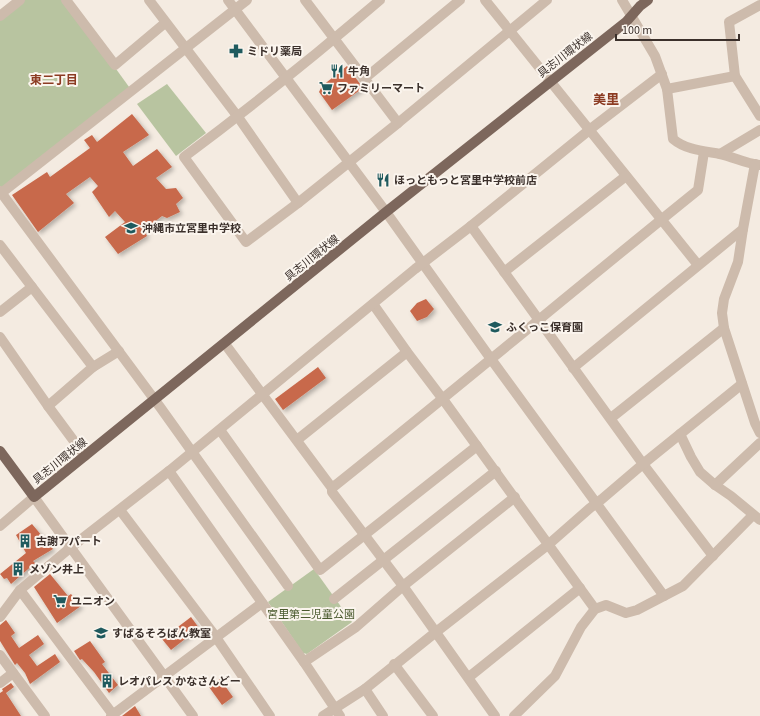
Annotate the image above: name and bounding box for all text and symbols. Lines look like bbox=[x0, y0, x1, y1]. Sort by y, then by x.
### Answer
scale bar bbox=[616, 16, 739, 42]
text: 100 m bbox=[622, 22, 652, 39]
street label: 具志川環状線 bbox=[534, 29, 596, 81]
pharmacy icon: ミドリ薬局 bbox=[228, 43, 244, 59]
place label: ミドリ薬局 bbox=[247, 44, 302, 59]
restaurant icon: 牛角 bbox=[329, 63, 345, 79]
place label: 牛角 bbox=[348, 64, 370, 79]
district label: 東二丁目 bbox=[30, 72, 78, 89]
supermarket icon: ファミリーマート bbox=[318, 80, 334, 96]
place label: ファミリーマート bbox=[337, 81, 425, 96]
district label: 美里 bbox=[593, 91, 619, 109]
restaurant icon: ほっともっと宮里中学校前店 bbox=[375, 172, 391, 188]
place label: ほっともっと宮里中学校前店 bbox=[394, 173, 537, 188]
school or university icon: 沖縄市立宮里中学校 bbox=[123, 220, 139, 236]
place label: 沖縄市立宮里中学校 bbox=[142, 221, 241, 236]
street label: 具志川環状線 bbox=[282, 231, 342, 285]
school or university icon: ふくっこ保育園 bbox=[487, 319, 503, 335]
place label: ふくっこ保育園 bbox=[506, 320, 583, 335]
street label: 具志川環状線 bbox=[30, 434, 90, 488]
building icon: 古謝アパート bbox=[17, 533, 33, 549]
place label: 古謝アパート bbox=[36, 534, 102, 549]
building icon: メゾン井上 bbox=[10, 561, 26, 577]
place label: メゾン井上 bbox=[29, 562, 84, 577]
supermarket icon: ユニオン bbox=[52, 593, 68, 609]
place label: ユニオン bbox=[71, 594, 115, 609]
park label: 宮里第二児童公園 bbox=[267, 607, 355, 622]
school or university icon: すばるそろばん教室 bbox=[93, 625, 109, 641]
place label: すばるそろばん教室 bbox=[112, 626, 211, 641]
building icon: レオパレス かなさんどー bbox=[99, 673, 115, 689]
place label: レオパレス かなさんどー bbox=[118, 674, 241, 689]

